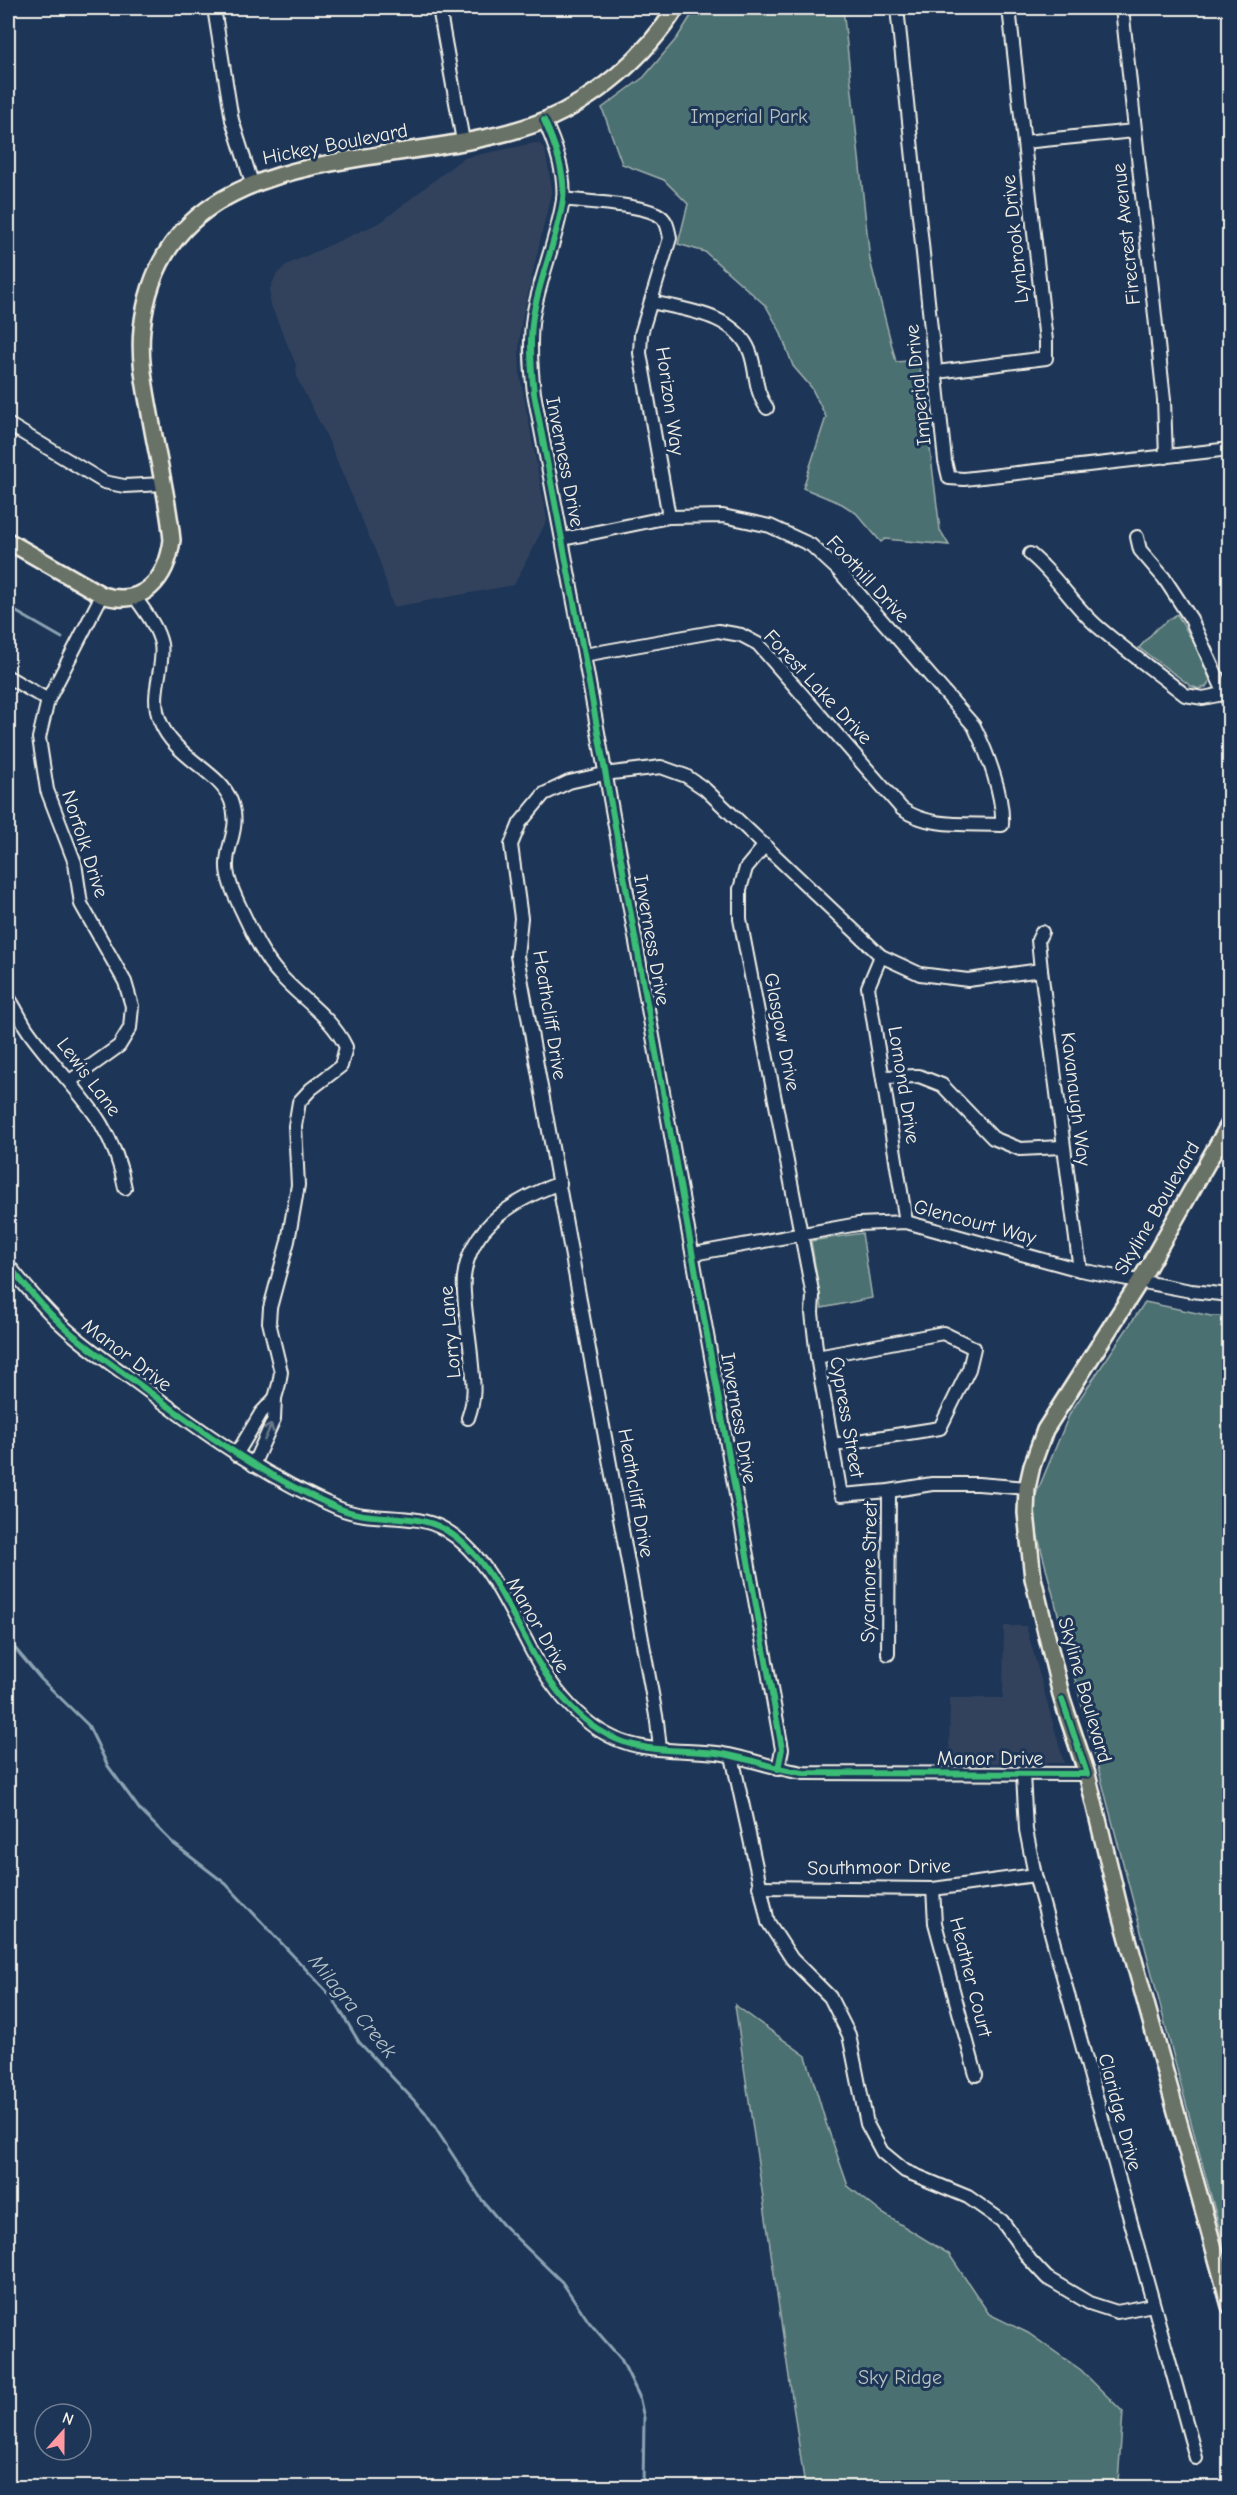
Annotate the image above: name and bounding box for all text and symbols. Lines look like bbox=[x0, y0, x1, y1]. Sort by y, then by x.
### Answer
park label: Imperial Park bbox=[690, 105, 808, 128]
street label: Hickey Boulevard bbox=[260, 119, 410, 169]
street label: Firecrest Avenue bbox=[1107, 162, 1145, 306]
street label: Lynbrook Drive bbox=[997, 174, 1033, 304]
street label: Imperial Drive bbox=[900, 323, 936, 447]
street label: Horizon Way bbox=[651, 345, 689, 457]
street label: Inverness Drive bbox=[541, 395, 589, 529]
street label: Foothill Drive bbox=[822, 531, 914, 627]
street label: Forest Lake Drive bbox=[759, 625, 877, 749]
street label: Norfolk Drive bbox=[57, 788, 113, 900]
street label: Inverness Drive bbox=[629, 873, 675, 1007]
street label: Heathcliff Drive bbox=[528, 949, 572, 1081]
street label: Glasgow Drive bbox=[759, 971, 805, 1093]
street label: Lomond Drive bbox=[883, 1025, 925, 1145]
street label: Kavanaugh Way bbox=[1056, 1031, 1096, 1167]
street label: Lewis Lane bbox=[52, 1033, 126, 1121]
street label: Skyline Boulevard bbox=[1109, 1137, 1205, 1279]
street label: Glencourt Way bbox=[911, 1195, 1039, 1249]
street label: Lorry Lane bbox=[434, 1285, 466, 1379]
street label: Manor Drive bbox=[78, 1314, 176, 1396]
street label: Inverness Drive bbox=[716, 1351, 762, 1485]
street label: Cypress Street bbox=[825, 1355, 869, 1481]
one-way arrow bbox=[262, 1424, 274, 1442]
street label: Heathcliff Drive bbox=[613, 1427, 659, 1559]
street label: Sycamore Street bbox=[856, 1500, 882, 1643]
street label: Manor Drive bbox=[501, 1573, 575, 1677]
street label: Skyline Boulevard bbox=[1053, 1615, 1117, 1765]
street label: Manor Drive bbox=[937, 1747, 1043, 1770]
street label: Southmoor Drive bbox=[807, 1854, 951, 1880]
street label: Heather Court bbox=[945, 1915, 997, 2041]
water label: Milagra Creek bbox=[303, 1949, 403, 2063]
street label: Claridge Drive bbox=[1093, 2051, 1147, 2173]
park label: Sky Ridge bbox=[858, 2366, 942, 2389]
north arrow bbox=[33, 2402, 93, 2462]
text: N bbox=[60, 2409, 76, 2429]

